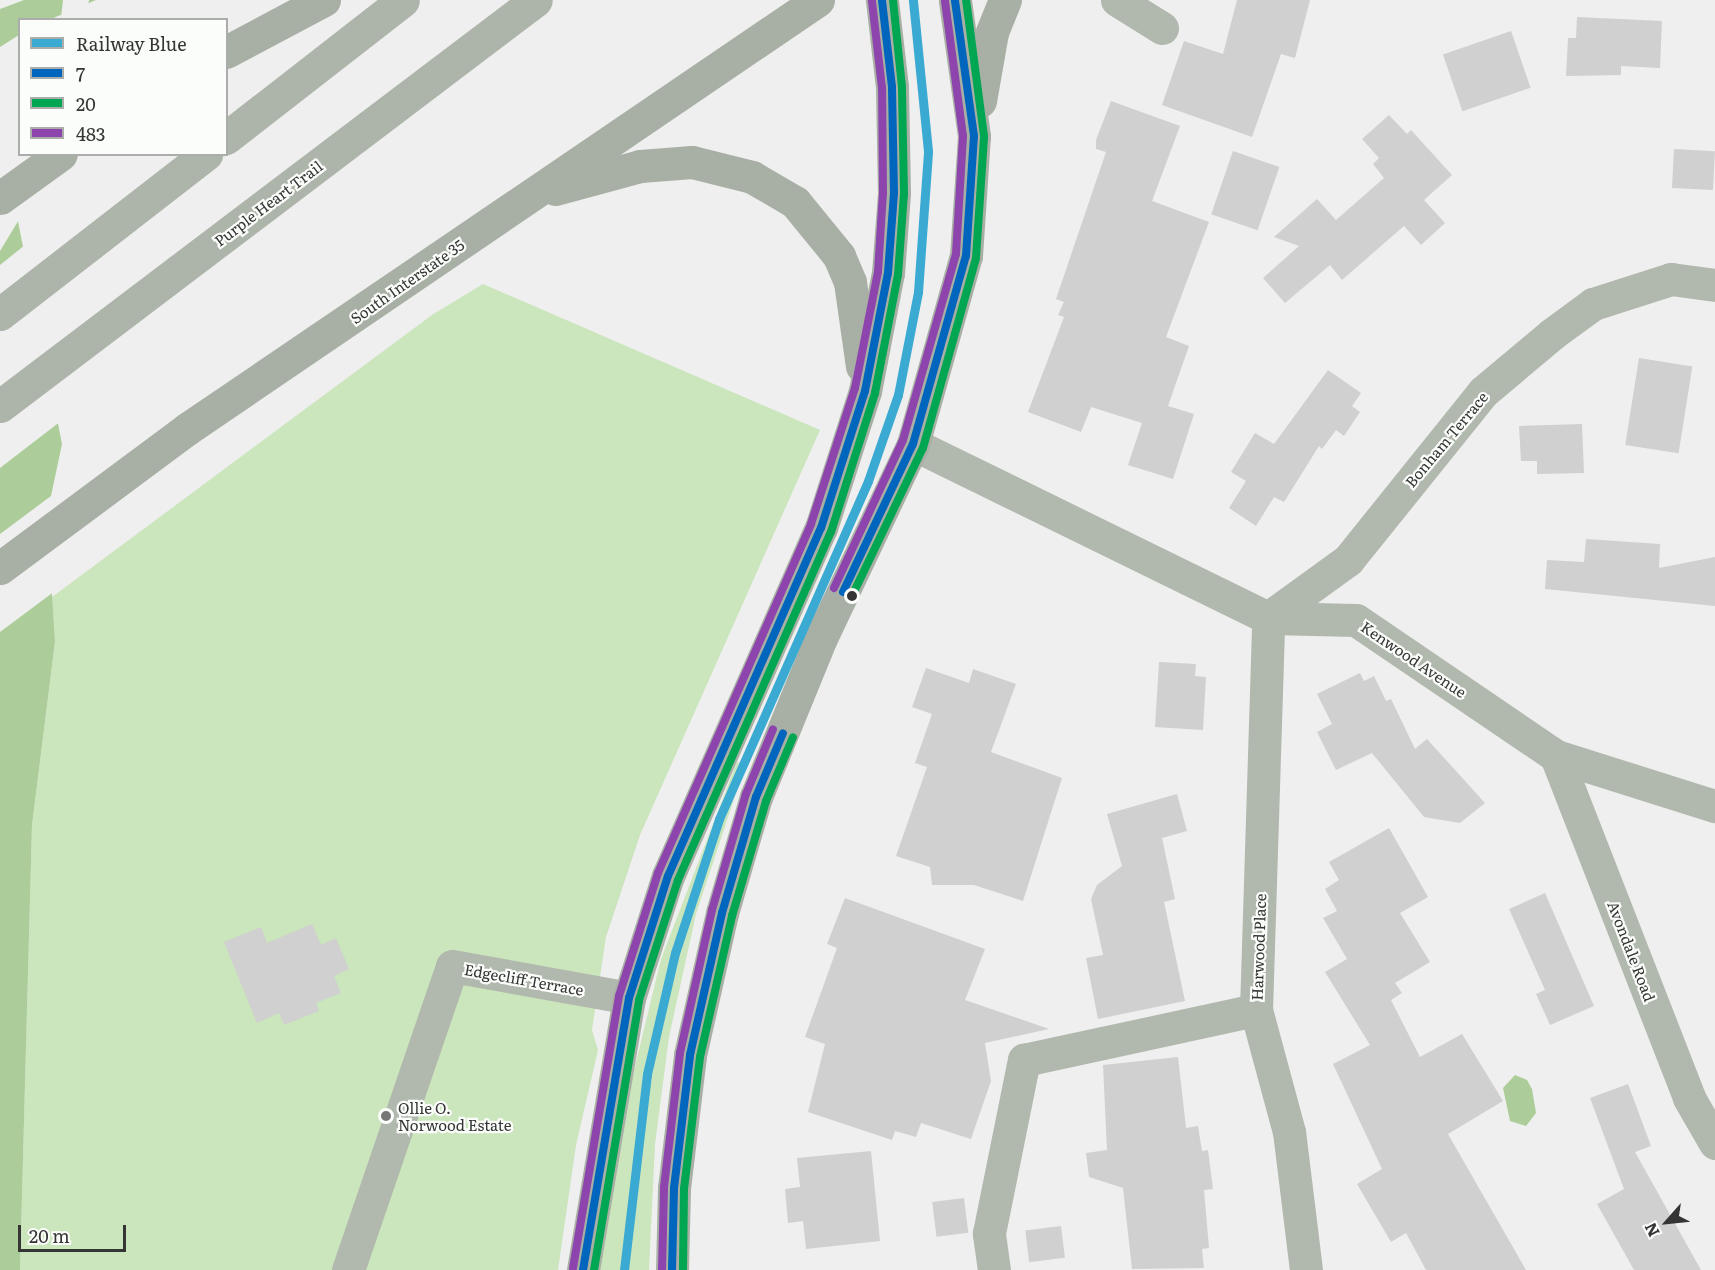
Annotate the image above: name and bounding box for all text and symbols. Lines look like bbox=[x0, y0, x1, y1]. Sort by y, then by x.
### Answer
legend bbox=[18, 18, 228, 156]
text: Railway Blue bbox=[76, 30, 187, 57]
text: 7 bbox=[76, 60, 85, 87]
text: 20 bbox=[76, 90, 96, 117]
text: 483 bbox=[76, 120, 106, 147]
street label: Purple Heart Trail bbox=[210, 157, 326, 249]
street label: South Interstate 35 bbox=[347, 235, 467, 327]
street label: Bonham Terrace bbox=[1401, 388, 1491, 490]
unlabelled marker bbox=[846, 590, 858, 602]
street label: Kenwood Avenue bbox=[1358, 617, 1470, 701]
street label: Harwood Place bbox=[1247, 893, 1269, 1001]
street label: Avondale Road bbox=[1605, 898, 1659, 1004]
street label: Edgecliff Terrace bbox=[463, 960, 585, 998]
place label: Ollie O. Norwood Estate bbox=[398, 1098, 511, 1133]
marker: Ollie O. Norwood Estate bbox=[379, 1109, 393, 1123]
north arrow bbox=[1637, 1192, 1697, 1252]
scale bar bbox=[21, 1213, 129, 1251]
text: N bbox=[1637, 1219, 1665, 1242]
text: 20 m bbox=[29, 1222, 70, 1249]

